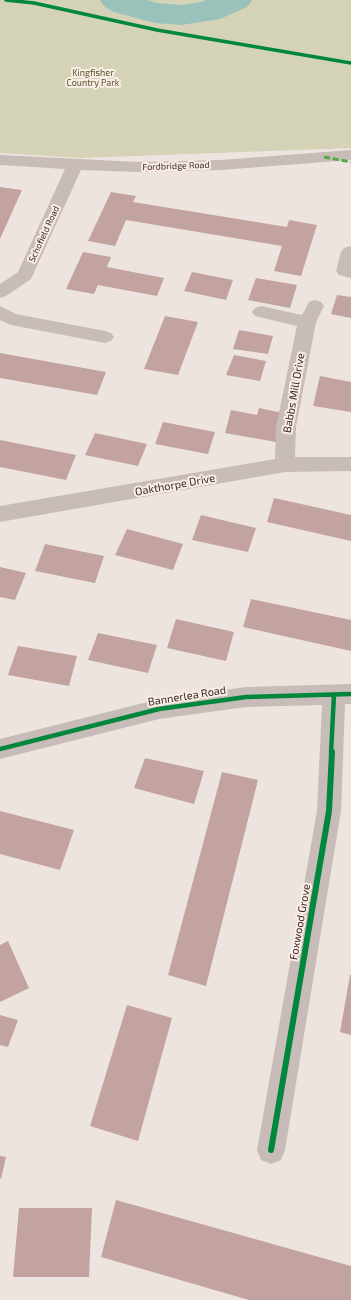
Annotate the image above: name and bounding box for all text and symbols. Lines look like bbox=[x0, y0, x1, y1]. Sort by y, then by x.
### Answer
park label: Kingfisher Country Park bbox=[67, 68, 119, 89]
street label: Fordbridge Road bbox=[142, 159, 210, 173]
street label: Schofield Road bbox=[26, 204, 62, 264]
street label: Babbs Mill Drive bbox=[280, 352, 308, 434]
street label: Oakthorpe Drive bbox=[134, 471, 216, 499]
street label: Bannerlea Road bbox=[147, 683, 227, 709]
street label: Foxwood Grove bbox=[287, 883, 313, 961]

